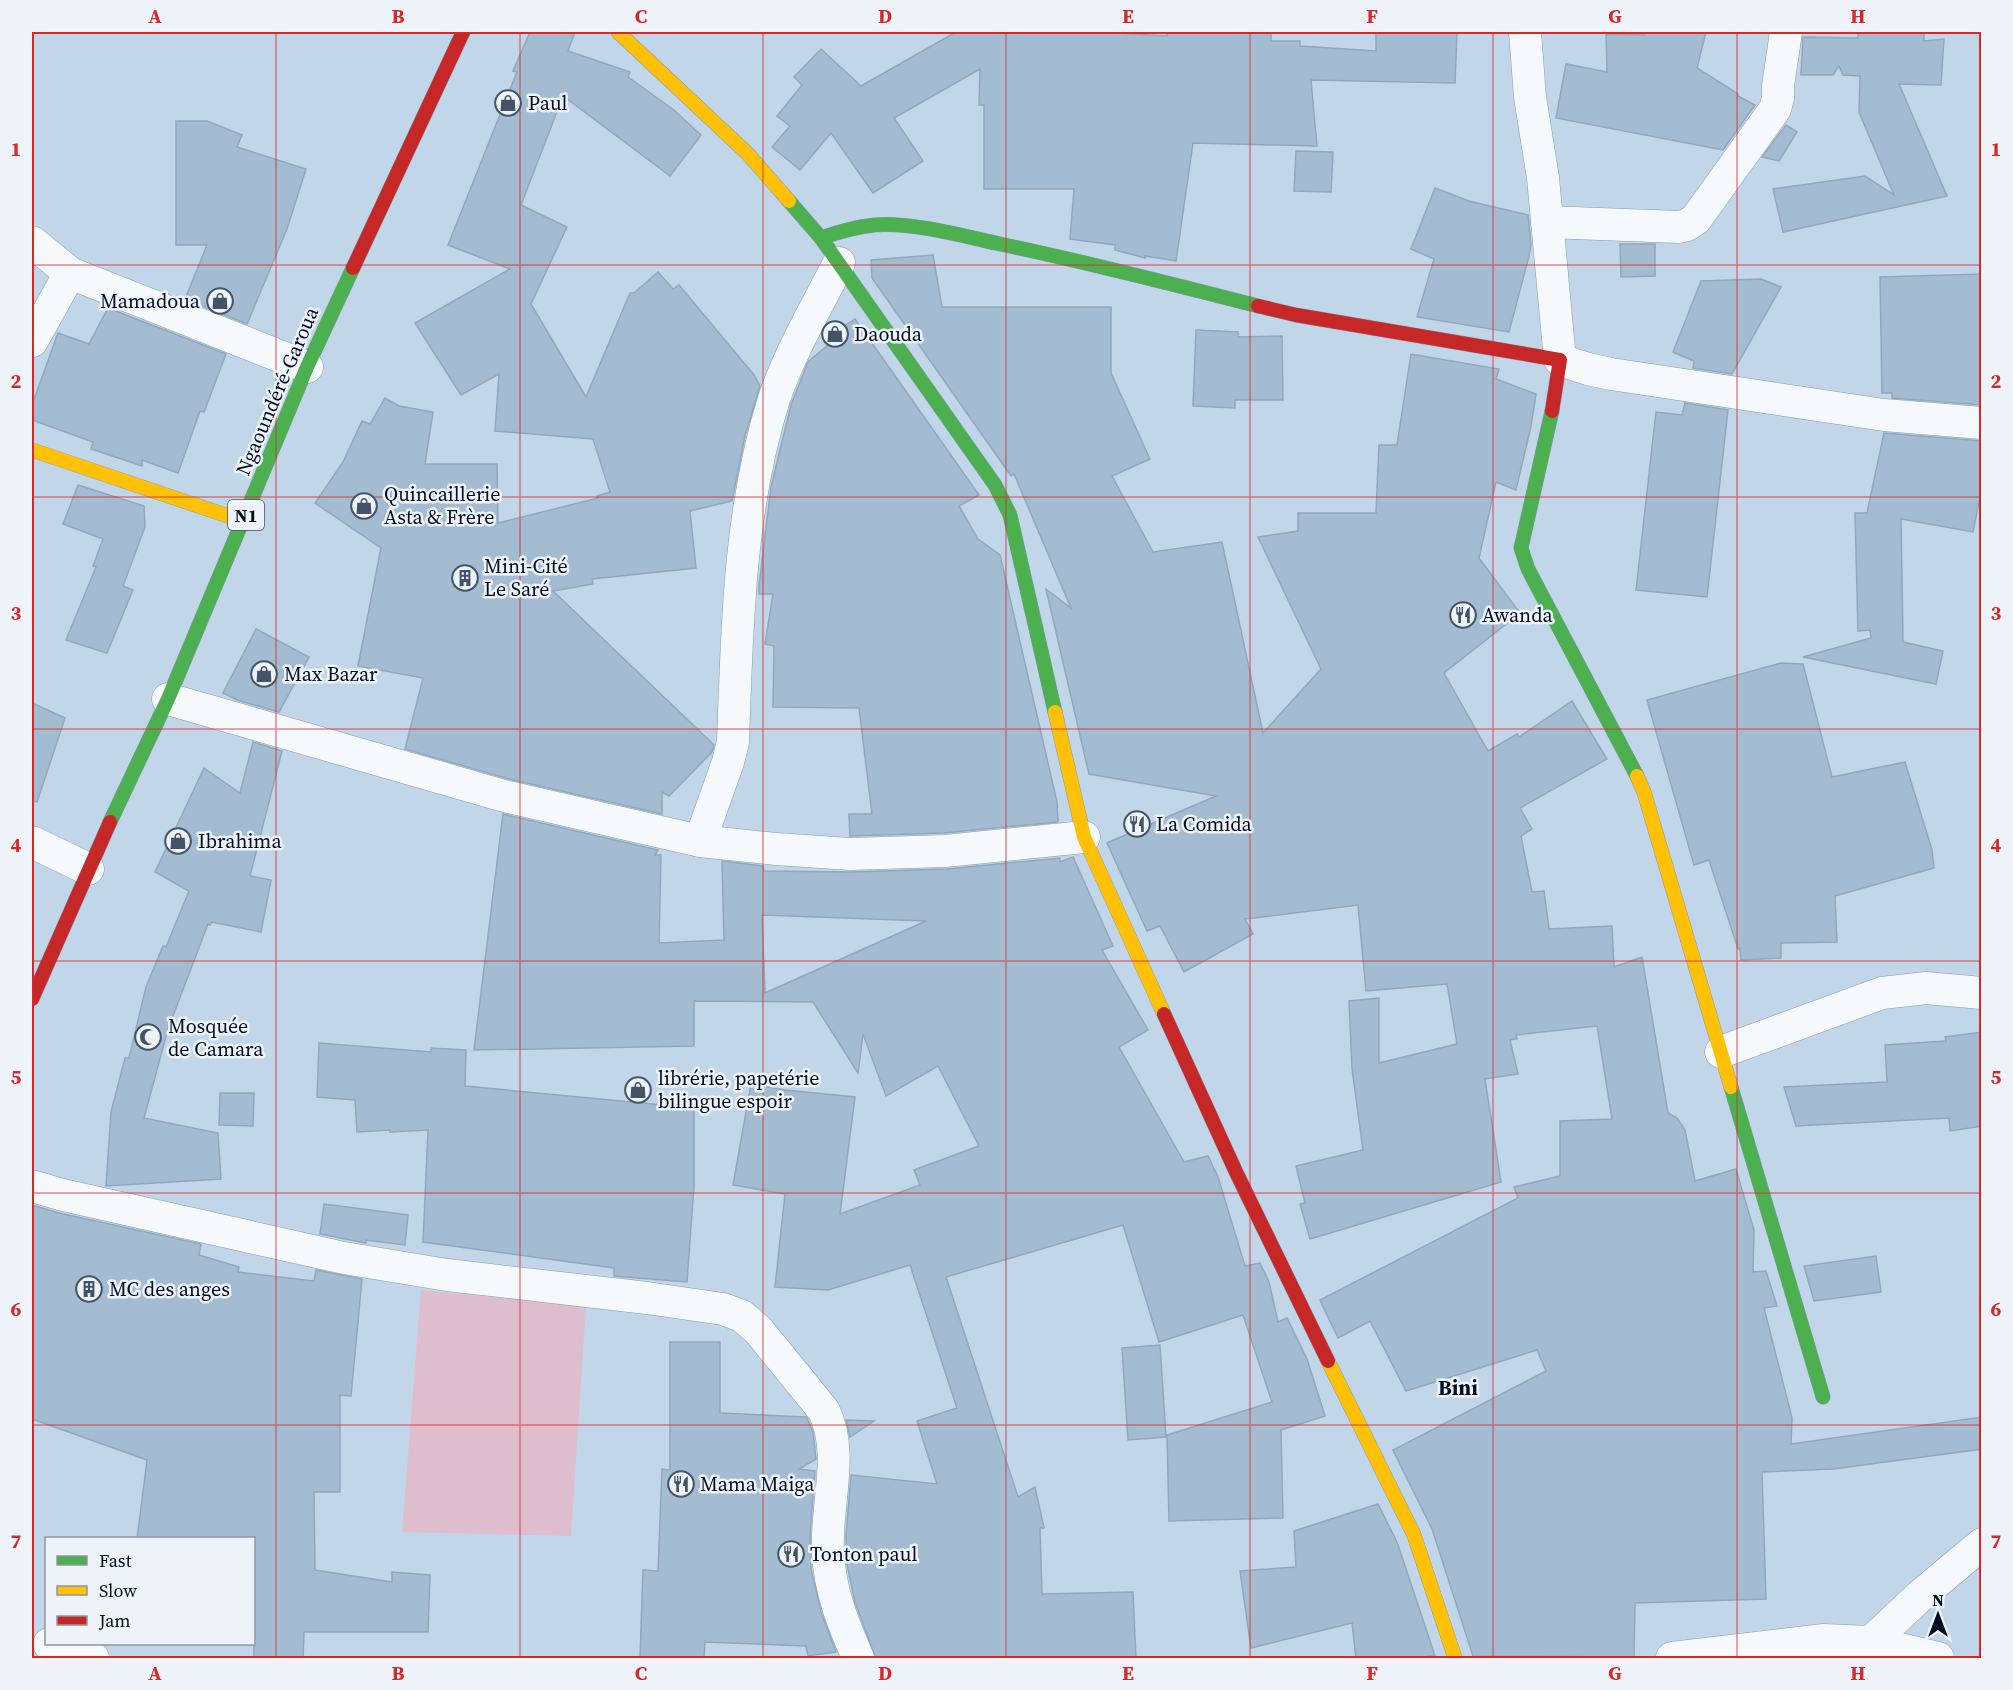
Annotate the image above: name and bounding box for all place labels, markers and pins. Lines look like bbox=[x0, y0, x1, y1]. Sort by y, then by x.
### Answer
shop icon: Paul bbox=[493, 88, 523, 118]
place label: Paul bbox=[528, 89, 568, 117]
shop icon: Mamadoua bbox=[205, 286, 235, 316]
place label: Mamadoua bbox=[100, 287, 201, 315]
shop icon: Daouda bbox=[820, 319, 850, 349]
place label: Daouda bbox=[854, 320, 923, 348]
place label: Quincaillerie Asta & Frère bbox=[384, 480, 501, 531]
shop icon: Quincaillerie Asta & Frère bbox=[349, 491, 379, 521]
place label: Mini-Cité Le Saré bbox=[484, 552, 568, 603]
building icon: Mini-Cité Le Saré bbox=[450, 563, 480, 593]
restaurant icon: Awanda bbox=[1448, 600, 1478, 630]
place label: Awanda bbox=[1482, 601, 1553, 629]
shop icon: Max Bazar bbox=[249, 659, 279, 689]
place label: Max Bazar bbox=[284, 660, 378, 688]
restaurant icon: La Comida bbox=[1122, 809, 1152, 839]
place label: La Comida bbox=[1156, 810, 1252, 838]
shop icon: Ibrahima bbox=[163, 826, 193, 856]
place label: Ibrahima bbox=[198, 827, 282, 855]
place label: Mosquée de Camara bbox=[168, 1012, 264, 1063]
mosque icon: Mosquée de Camara bbox=[133, 1022, 163, 1052]
place label: librérie, papetérie bilingue espoir bbox=[658, 1064, 819, 1115]
shop icon: librérie, papetérie bilingue espoir bbox=[623, 1075, 653, 1105]
building icon: MC des anges bbox=[74, 1274, 104, 1304]
place label: MC des anges bbox=[109, 1275, 230, 1303]
restaurant icon: Mama Maiga bbox=[666, 1469, 696, 1499]
place label: Mama Maiga bbox=[700, 1470, 815, 1498]
restaurant icon: Tonton paul bbox=[776, 1539, 806, 1569]
place label: Tonton paul bbox=[810, 1540, 917, 1568]

